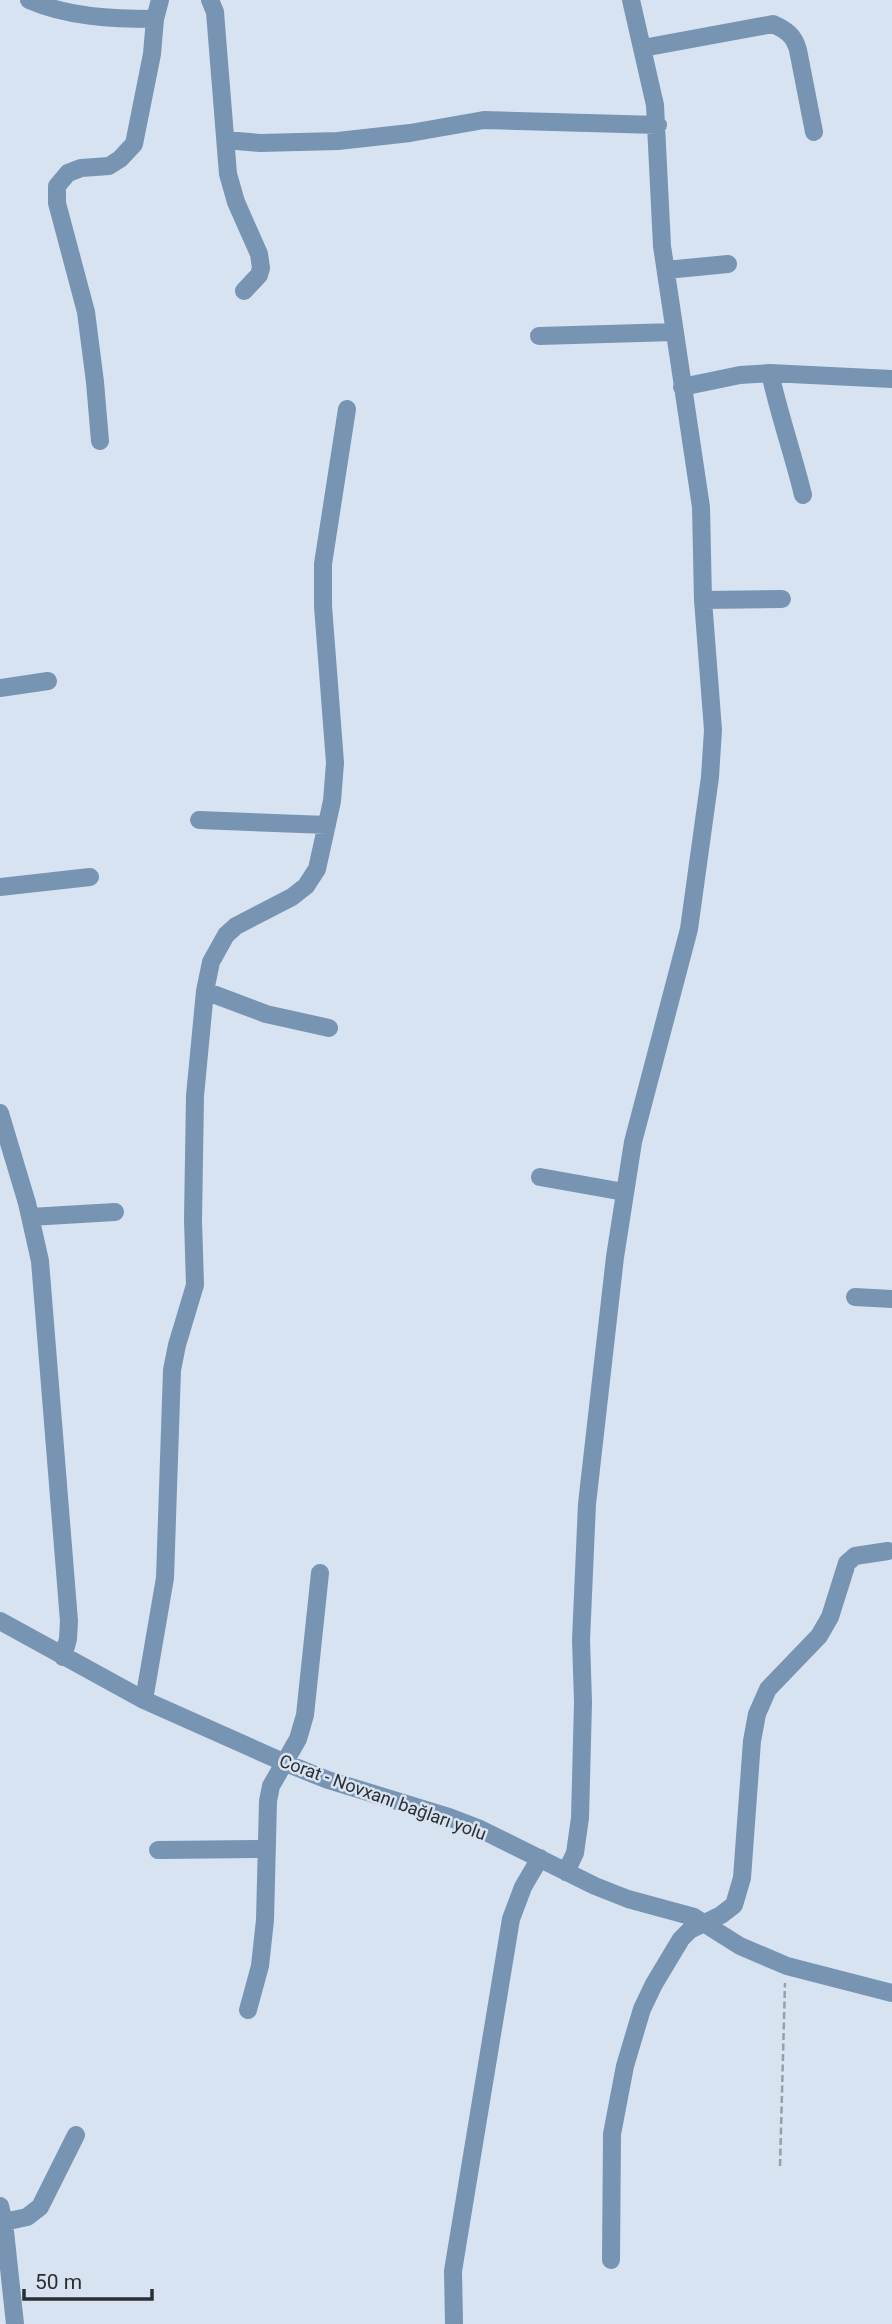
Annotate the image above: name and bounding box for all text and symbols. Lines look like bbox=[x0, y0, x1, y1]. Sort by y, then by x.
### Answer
street label: Corat - Novxanı bağları yolu bbox=[277, 1750, 489, 1844]
scale bar bbox=[24, 2258, 152, 2302]
text: 50 m bbox=[35, 2270, 82, 2294]

